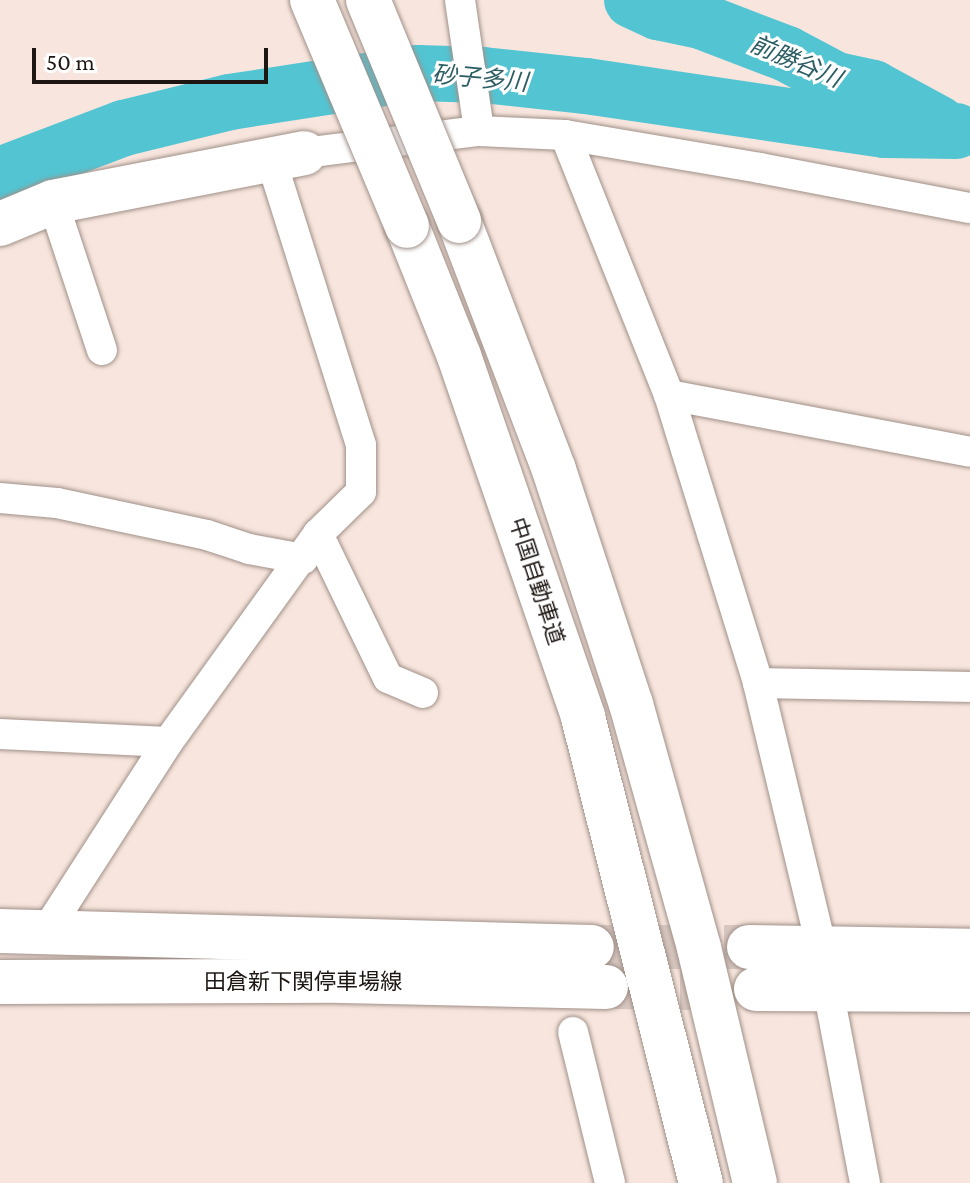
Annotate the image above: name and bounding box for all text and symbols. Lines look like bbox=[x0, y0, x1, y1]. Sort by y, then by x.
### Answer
water label: 前勝谷川 bbox=[746, 29, 846, 93]
scale bar bbox=[36, 32, 272, 82]
text: 50 m bbox=[46, 48, 95, 75]
water label: 砂子多川 bbox=[431, 59, 529, 97]
street label: 中国自動車道 bbox=[504, 514, 570, 648]
street label: 田倉新下関停車場線 bbox=[204, 969, 402, 995]

